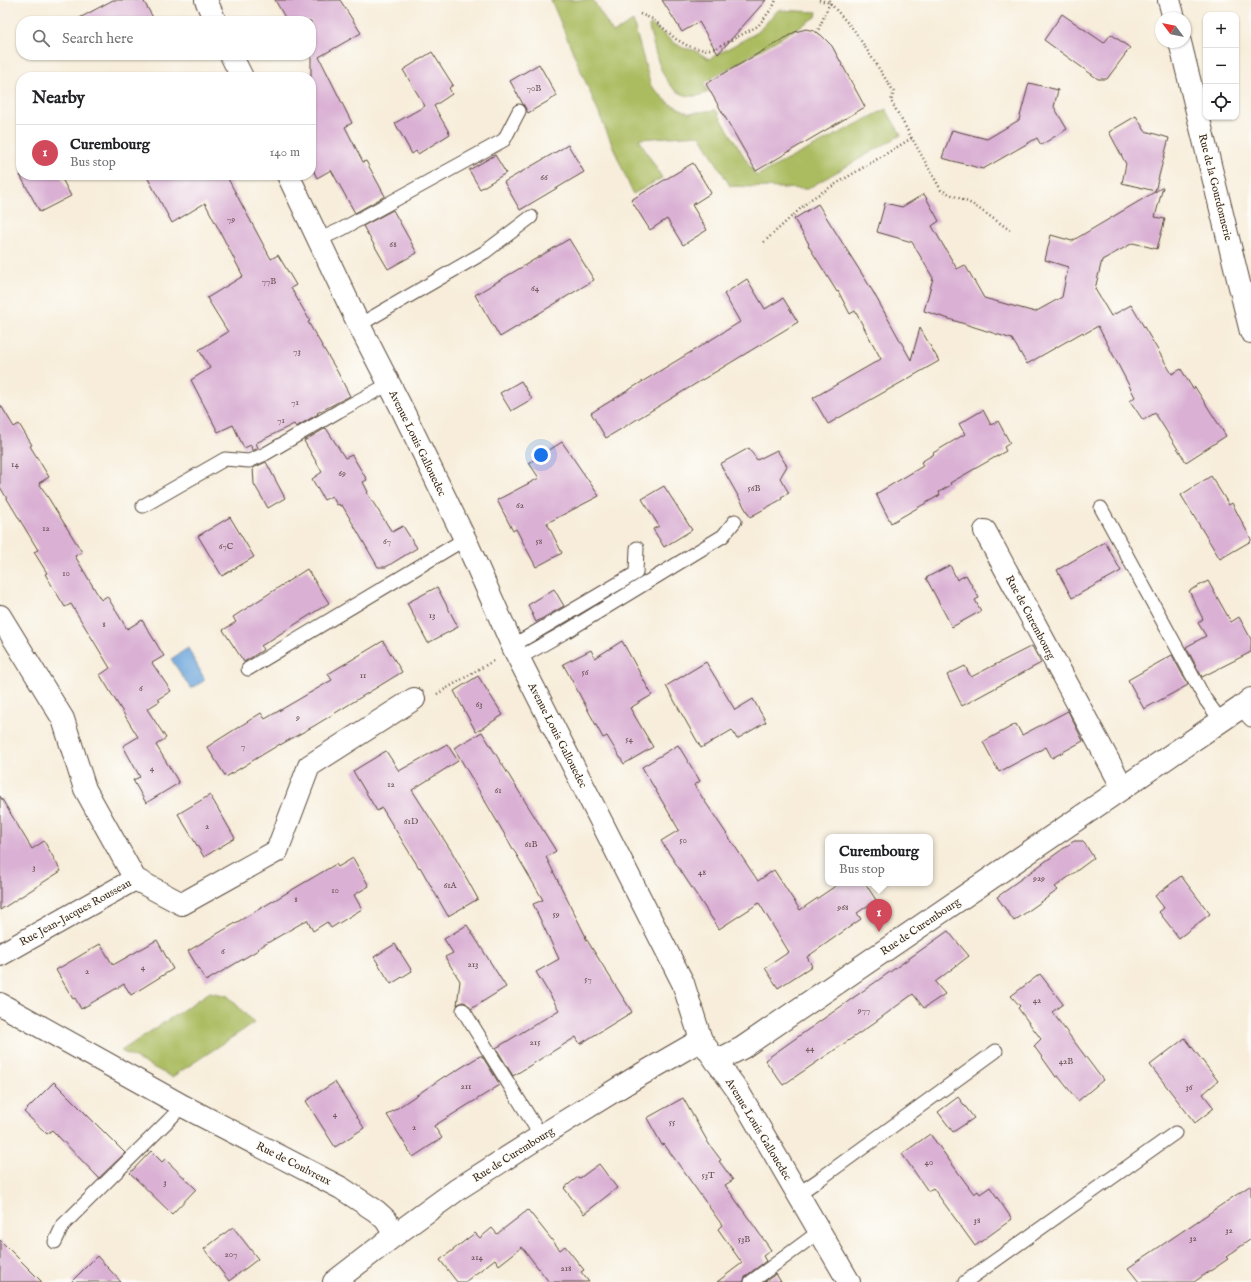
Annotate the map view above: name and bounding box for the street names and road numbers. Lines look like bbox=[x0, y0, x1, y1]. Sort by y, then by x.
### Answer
street label: Rue de la Gourdonnerie bbox=[1195, 132, 1235, 242]
street label: Avenue Louis Gallouedec bbox=[385, 387, 449, 499]
street label: Rue de Curembourg bbox=[1002, 573, 1059, 663]
street label: Avenue Louis Gallouedec bbox=[524, 679, 590, 791]
street label: Rue Jean-Jacques Rousseau bbox=[17, 876, 134, 949]
street label: Rue de Curembourg bbox=[878, 894, 964, 959]
street label: Avenue Louis Gallouedec bbox=[722, 1075, 794, 1183]
street label: Rue de Curembourg bbox=[470, 1124, 558, 1186]
street label: Rue de Coulvreux bbox=[254, 1139, 334, 1189]

